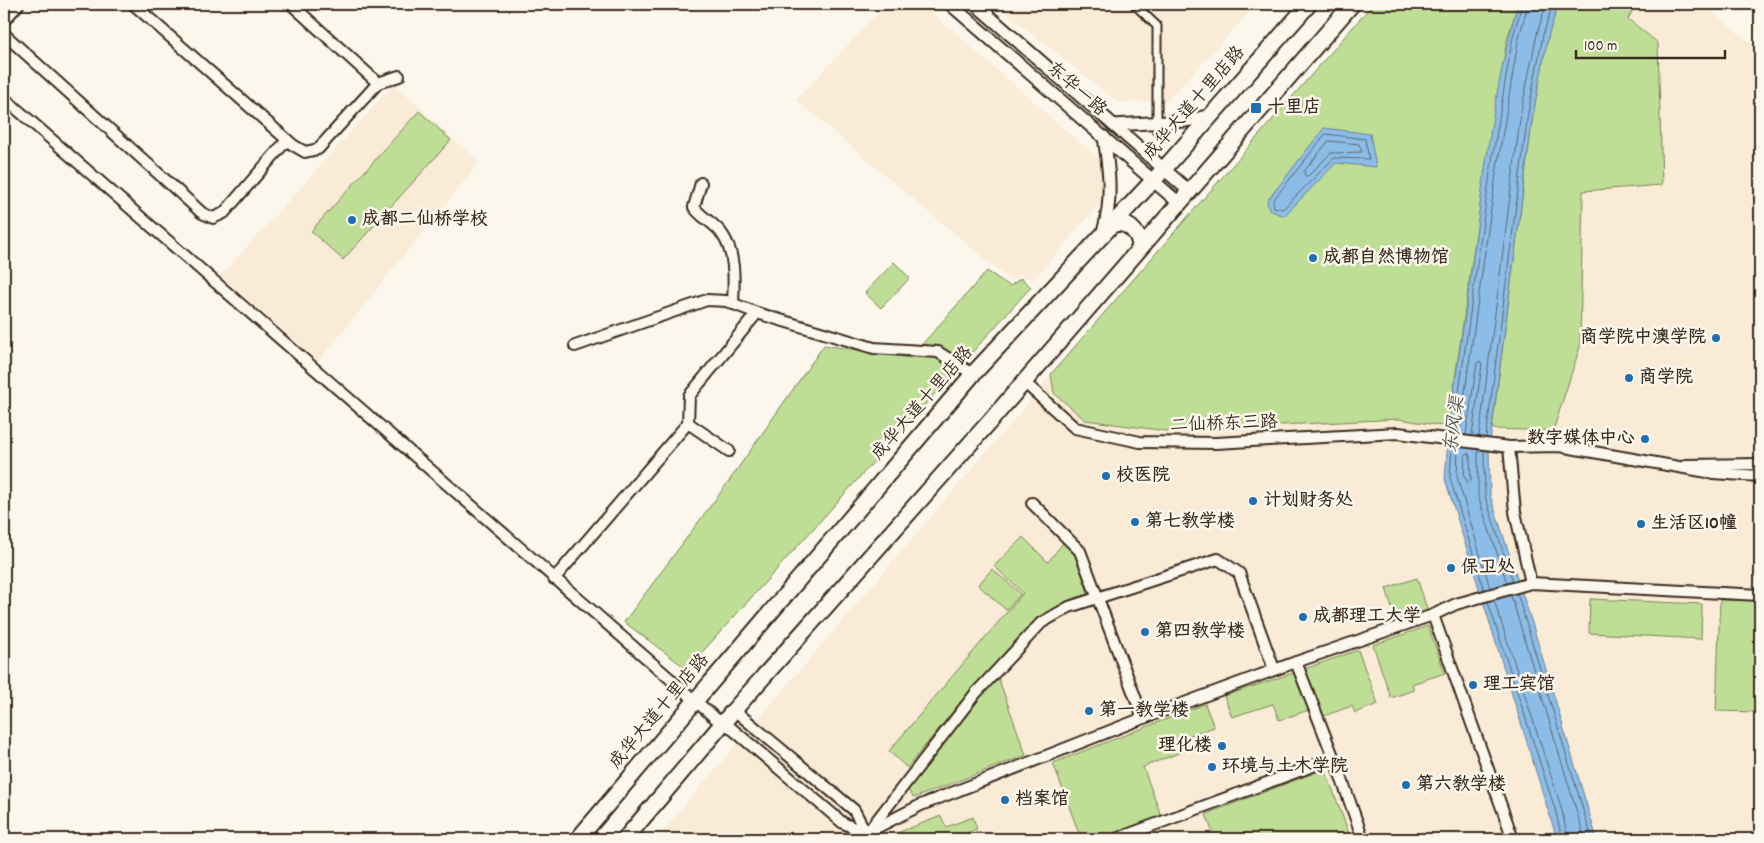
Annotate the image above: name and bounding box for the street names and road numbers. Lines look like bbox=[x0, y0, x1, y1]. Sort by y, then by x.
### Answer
street label: 成华大道十里店路 bbox=[1138, 41, 1252, 167]
street label: 东华一路 bbox=[1041, 57, 1111, 123]
street label: 成华大道十里店路 bbox=[866, 341, 980, 467]
street label: 二仙桥东三路 bbox=[1170, 411, 1278, 439]
street label: 成华大道十里店路 bbox=[604, 649, 716, 775]

